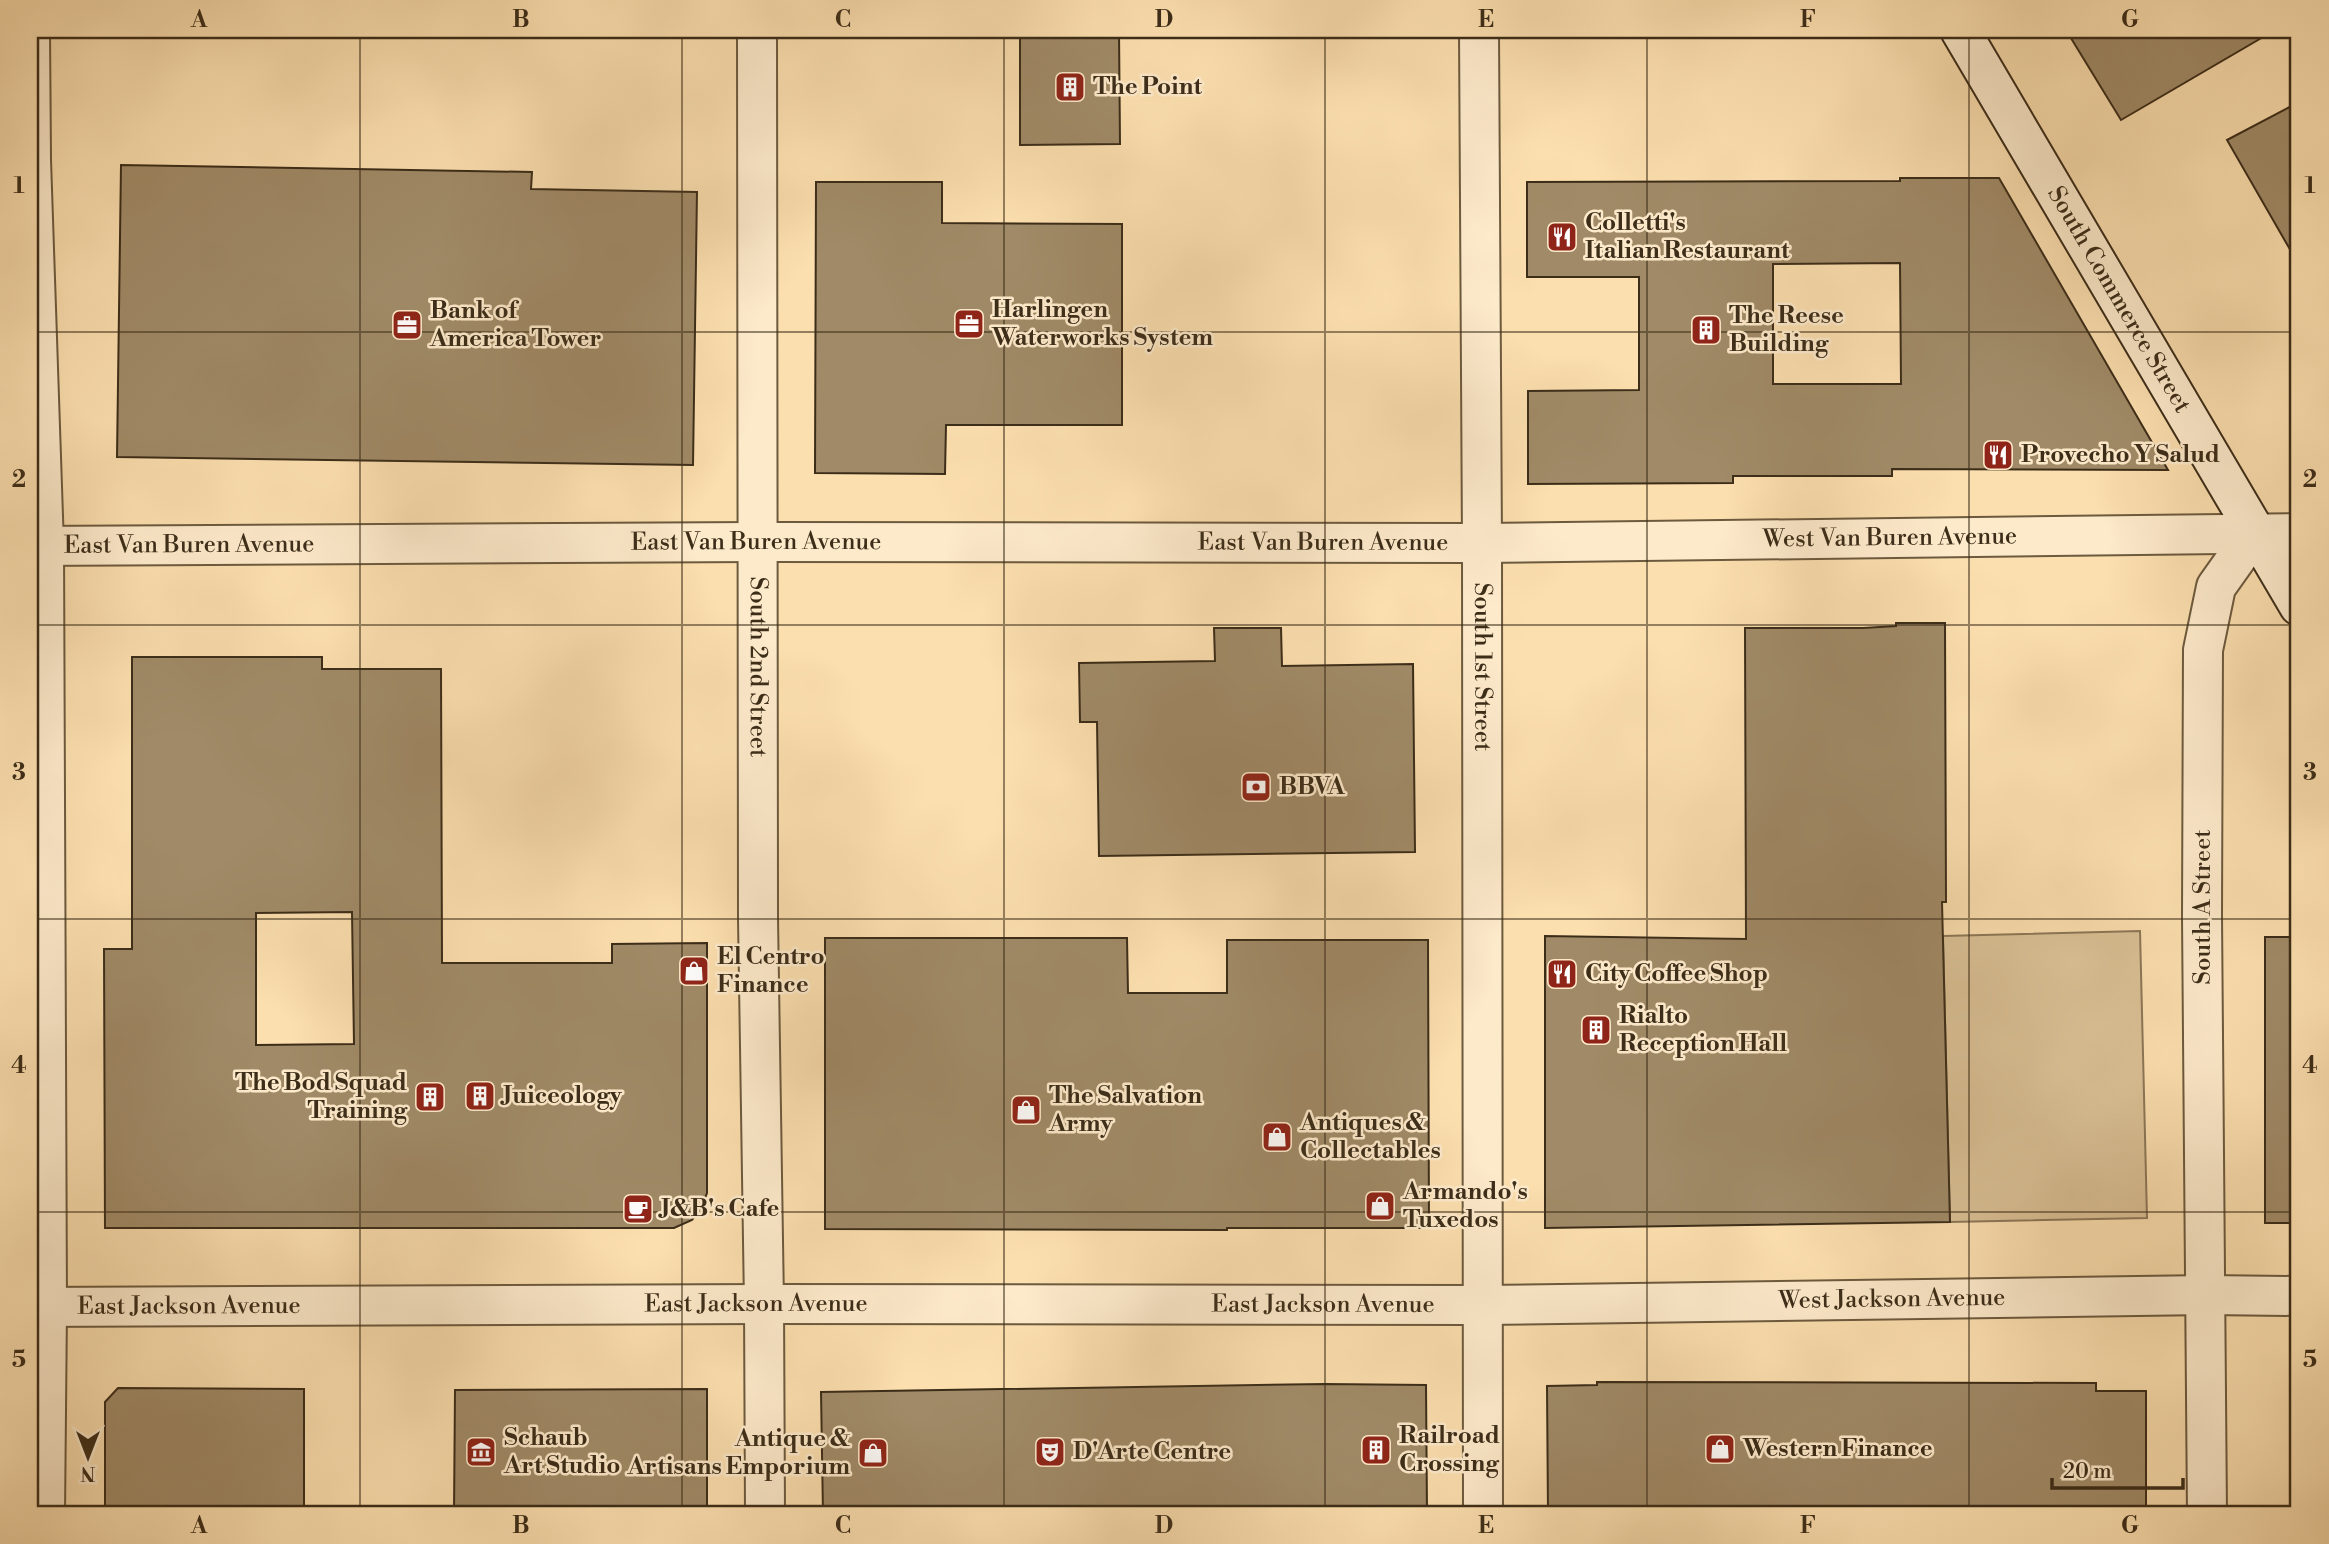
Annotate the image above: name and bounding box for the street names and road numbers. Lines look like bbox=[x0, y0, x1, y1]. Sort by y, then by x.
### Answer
street label: South Commerce Street bbox=[2040, 181, 2197, 419]
street label: West Van Buren Avenue bbox=[1762, 521, 2017, 555]
street label: East Van Buren Avenue bbox=[631, 527, 881, 558]
street label: East Van Buren Avenue bbox=[1198, 528, 1448, 558]
street label: East Van Buren Avenue bbox=[64, 529, 314, 561]
street label: South 2nd Street bbox=[743, 577, 773, 758]
street label: South 1st Street bbox=[1467, 583, 1497, 752]
street label: South A Street bbox=[2188, 829, 2218, 985]
street label: West Jackson Avenue bbox=[1777, 1283, 2006, 1316]
street label: East Jackson Avenue bbox=[644, 1289, 868, 1319]
street label: East Jackson Avenue bbox=[1211, 1290, 1435, 1320]
street label: East Jackson Avenue bbox=[77, 1291, 301, 1322]

